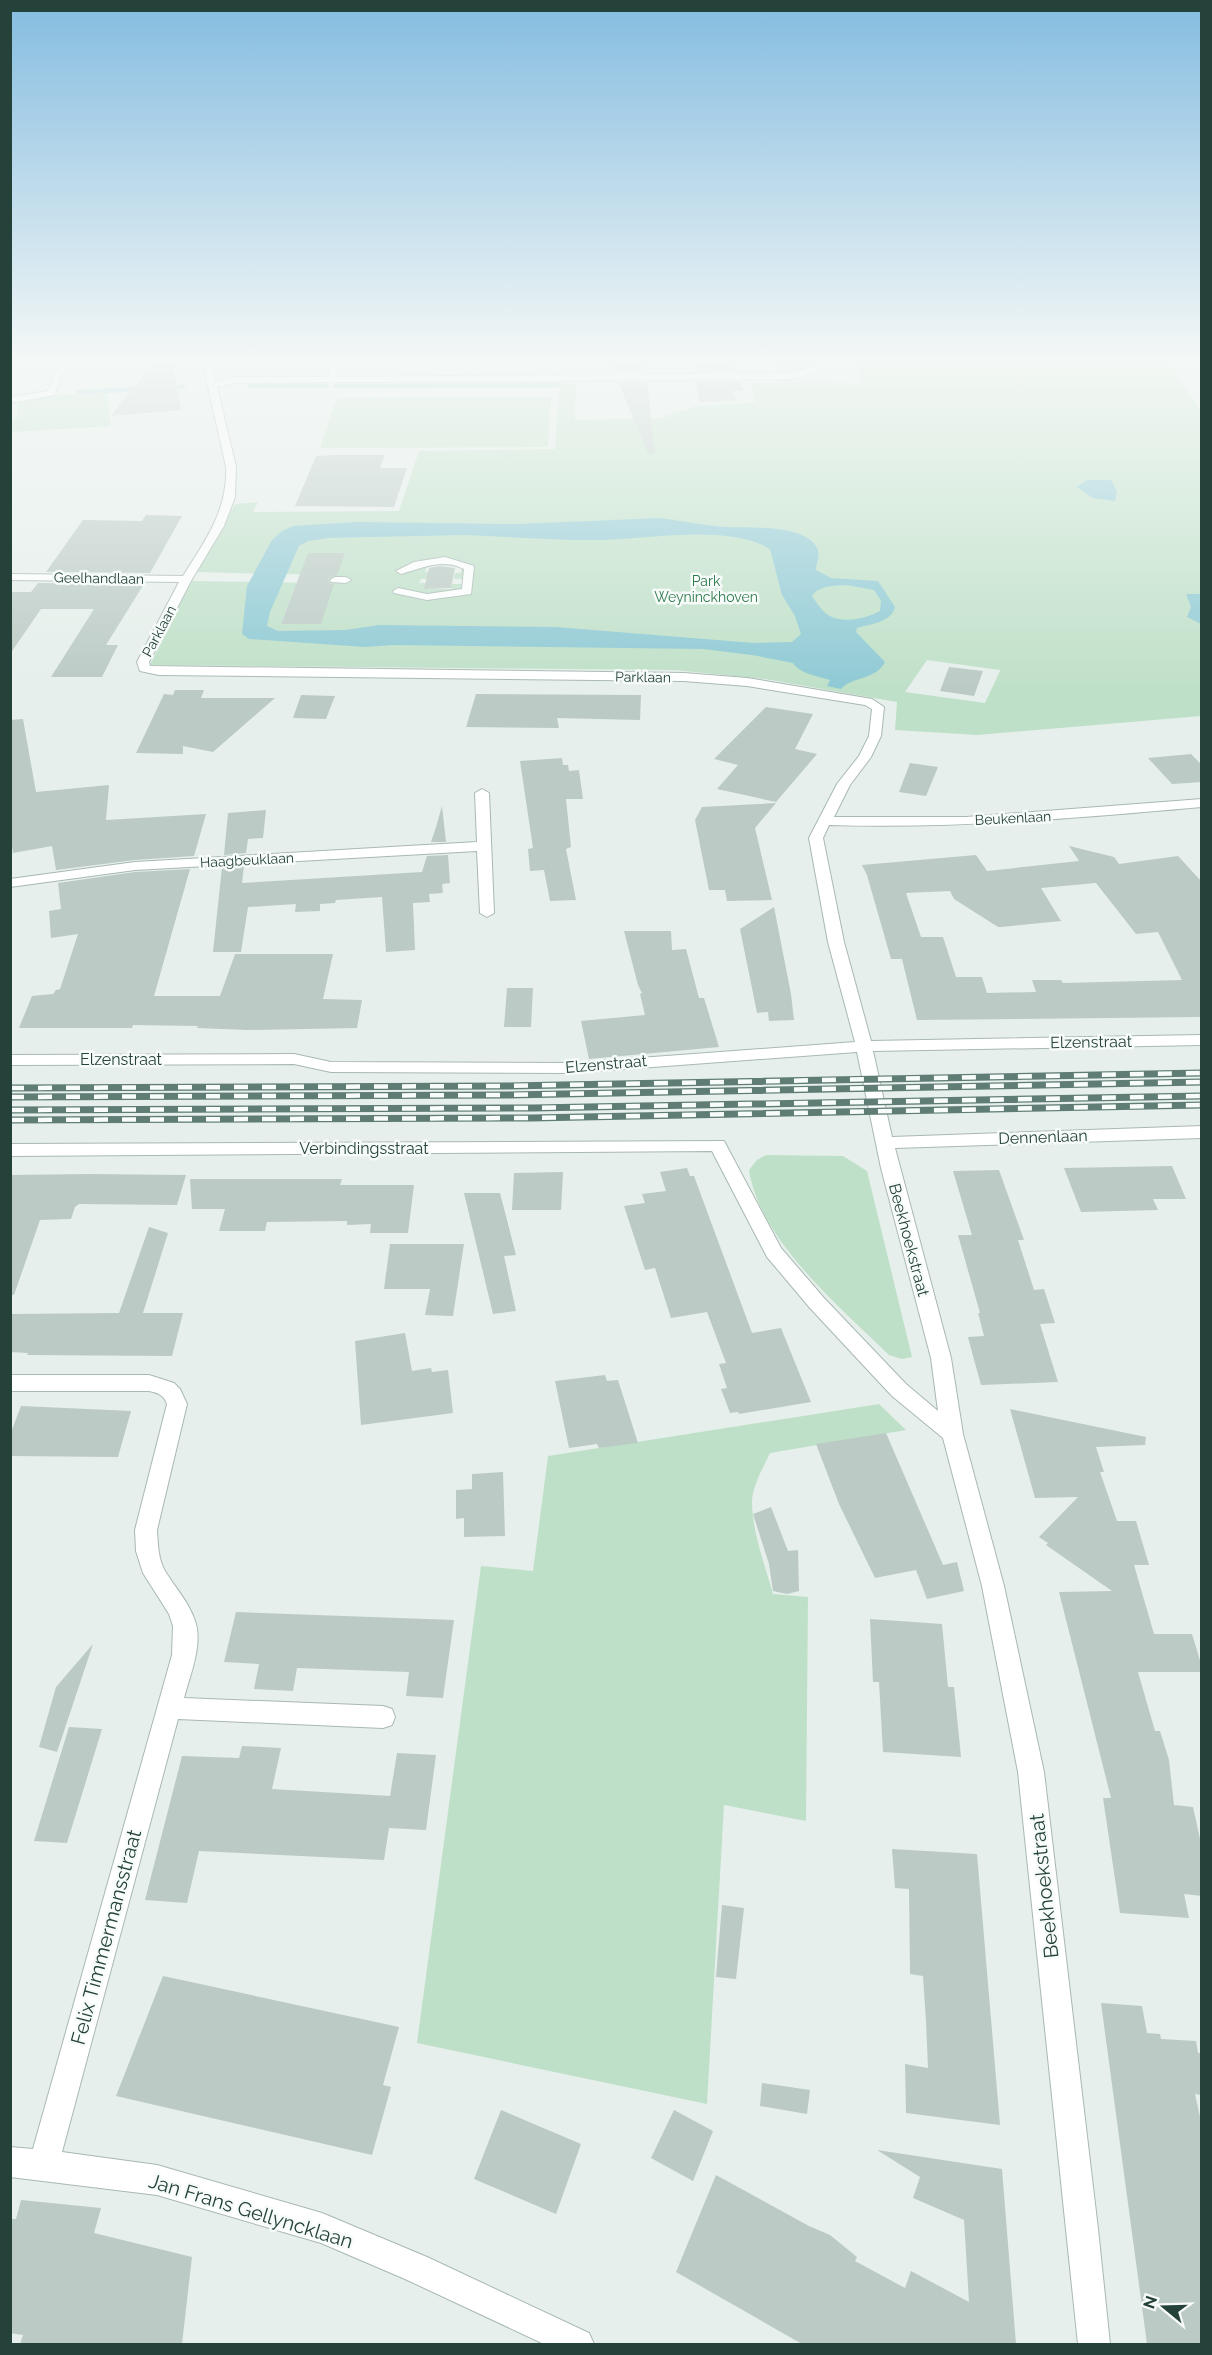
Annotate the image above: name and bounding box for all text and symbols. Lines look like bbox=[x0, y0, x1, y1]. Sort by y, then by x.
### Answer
street label: Geelhandlaan bbox=[54, 569, 144, 587]
park label: Park Weyninckhoven bbox=[654, 573, 758, 605]
street label: Parklaan bbox=[139, 603, 179, 659]
street label: Parklaan bbox=[615, 669, 671, 685]
street label: Beukenlaan bbox=[974, 808, 1052, 828]
street label: Haagbeuklaan bbox=[200, 850, 294, 870]
street label: Elzenstraat bbox=[1050, 1032, 1133, 1052]
street label: Elzenstraat bbox=[80, 1050, 163, 1069]
street label: Elzenstraat bbox=[564, 1051, 648, 1077]
street label: Dennenlaan bbox=[998, 1126, 1088, 1148]
street label: Verbindingsstraat bbox=[299, 1139, 429, 1158]
street label: Beekhoekstraat bbox=[885, 1181, 933, 1299]
street label: Beekhoekstraat bbox=[1024, 1812, 1064, 1959]
street label: Felix Timmermansstraat bbox=[66, 1827, 146, 2047]
street label: Jan Frans Gellyncklaan bbox=[146, 2169, 356, 2253]
north arrow bbox=[1134, 2277, 1194, 2337]
text: N bbox=[1139, 2293, 1161, 2311]

